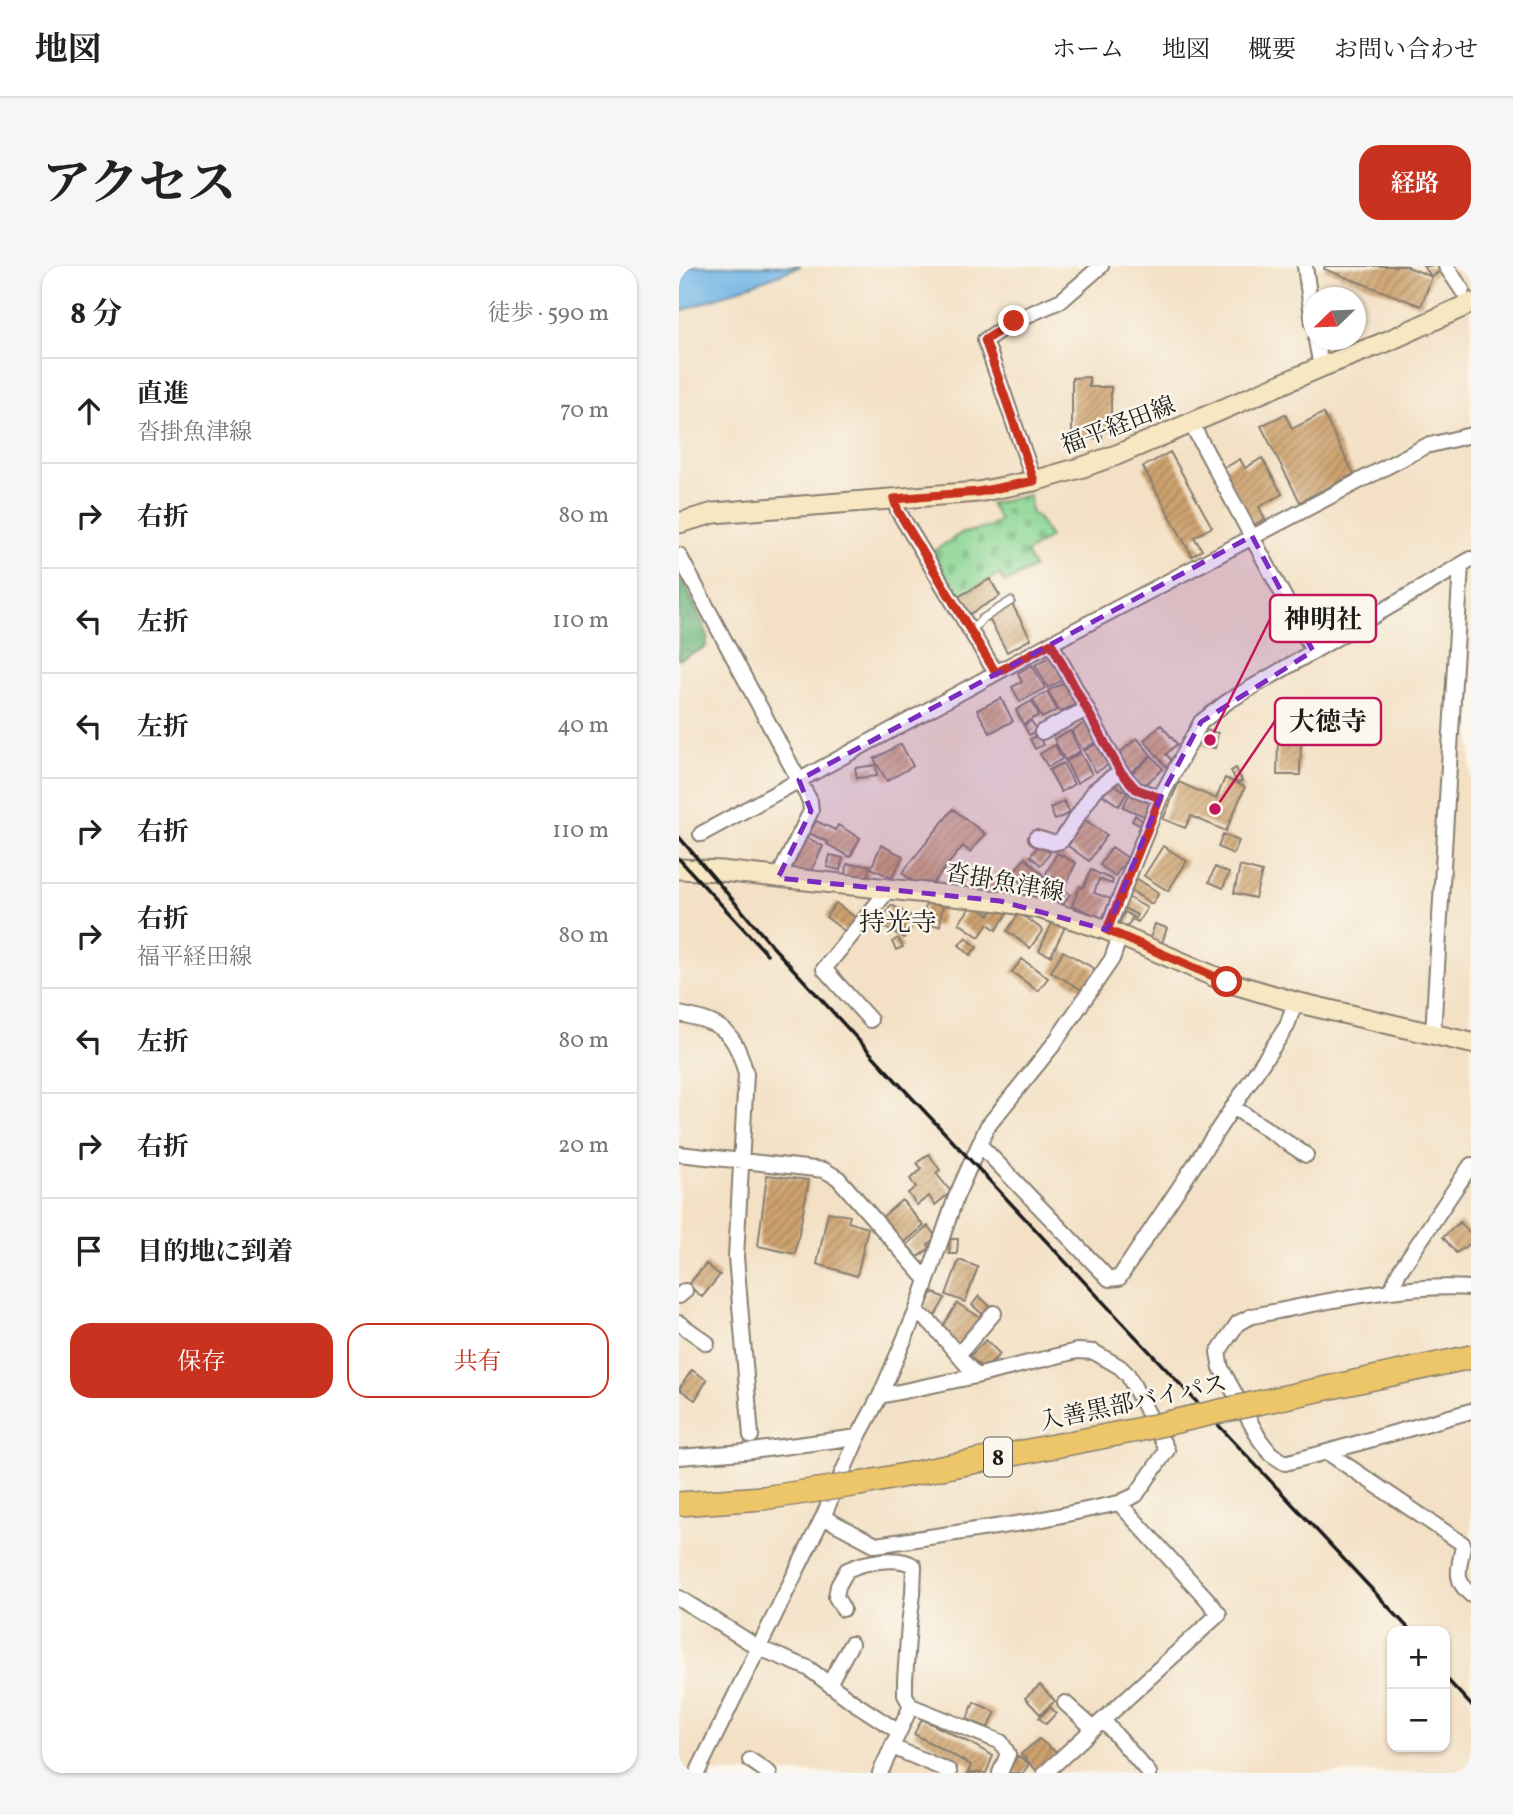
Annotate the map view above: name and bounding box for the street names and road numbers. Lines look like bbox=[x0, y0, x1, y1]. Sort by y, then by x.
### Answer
street label: 福平経田線 bbox=[1057, 389, 1181, 464]
street label: 沓掛魚津線 bbox=[943, 857, 1067, 911]
street label: 入善黒部バイパス bbox=[1036, 1367, 1231, 1440]
road number: 8 bbox=[984, 1438, 1012, 1476]

